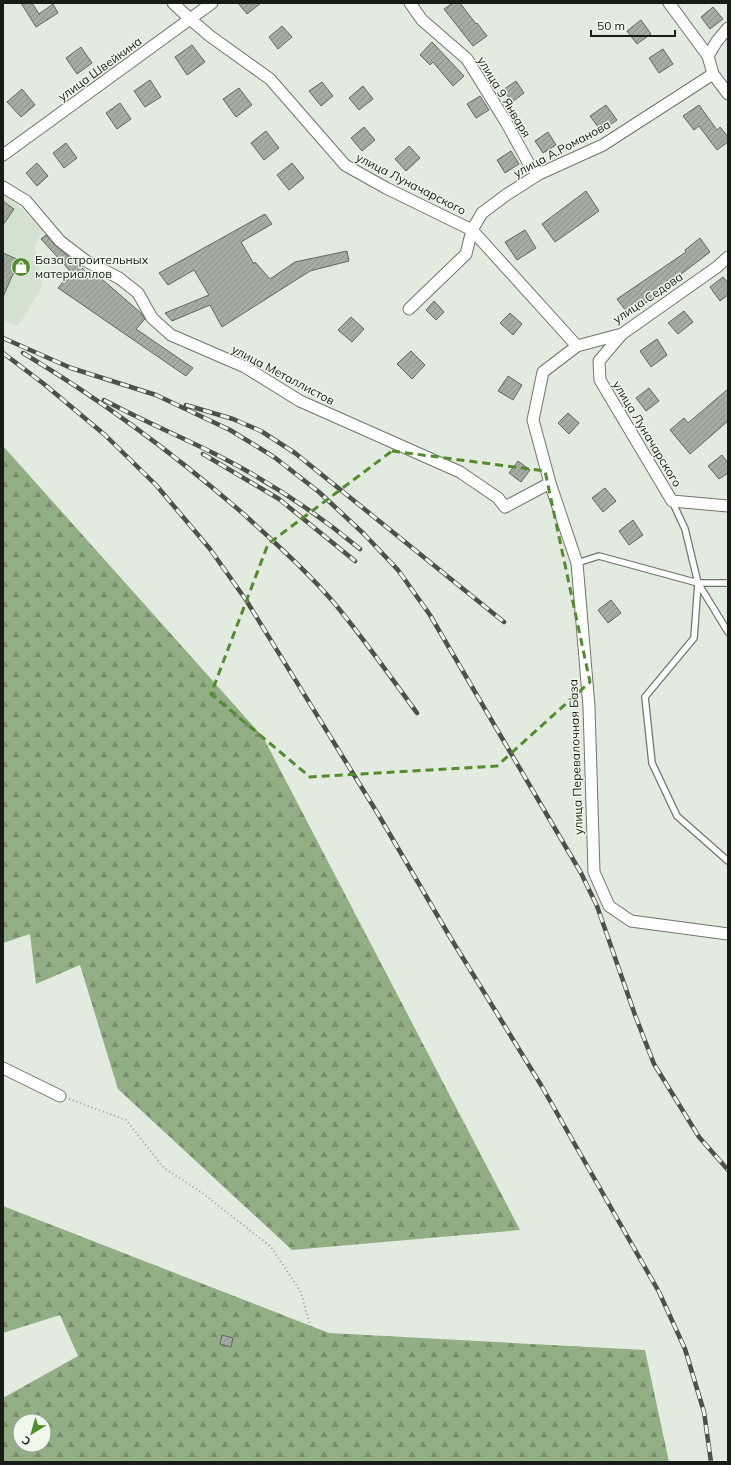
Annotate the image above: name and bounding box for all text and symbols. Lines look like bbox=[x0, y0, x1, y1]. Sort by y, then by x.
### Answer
scale bar bbox=[591, 12, 675, 38]
text: 50 m bbox=[597, 18, 625, 33]
street label: улица Швейкина bbox=[55, 33, 144, 104]
street label: улица 9 Января bbox=[474, 54, 534, 140]
street label: улица А.Романова bbox=[511, 117, 613, 181]
street label: улица Луначарского bbox=[354, 149, 469, 218]
place label: База cтроительных материаллов bbox=[35, 252, 149, 281]
shop icon: База cтроительных материаллов bbox=[10, 256, 32, 278]
street label: улица Седова bbox=[610, 269, 686, 326]
street label: улица Металлистов bbox=[229, 341, 337, 408]
street label: улица Луначарского bbox=[610, 378, 685, 490]
street label: улица Перевалочная База bbox=[565, 679, 586, 835]
north arrow bbox=[12, 1413, 52, 1453]
text: С bbox=[18, 1433, 33, 1449]

